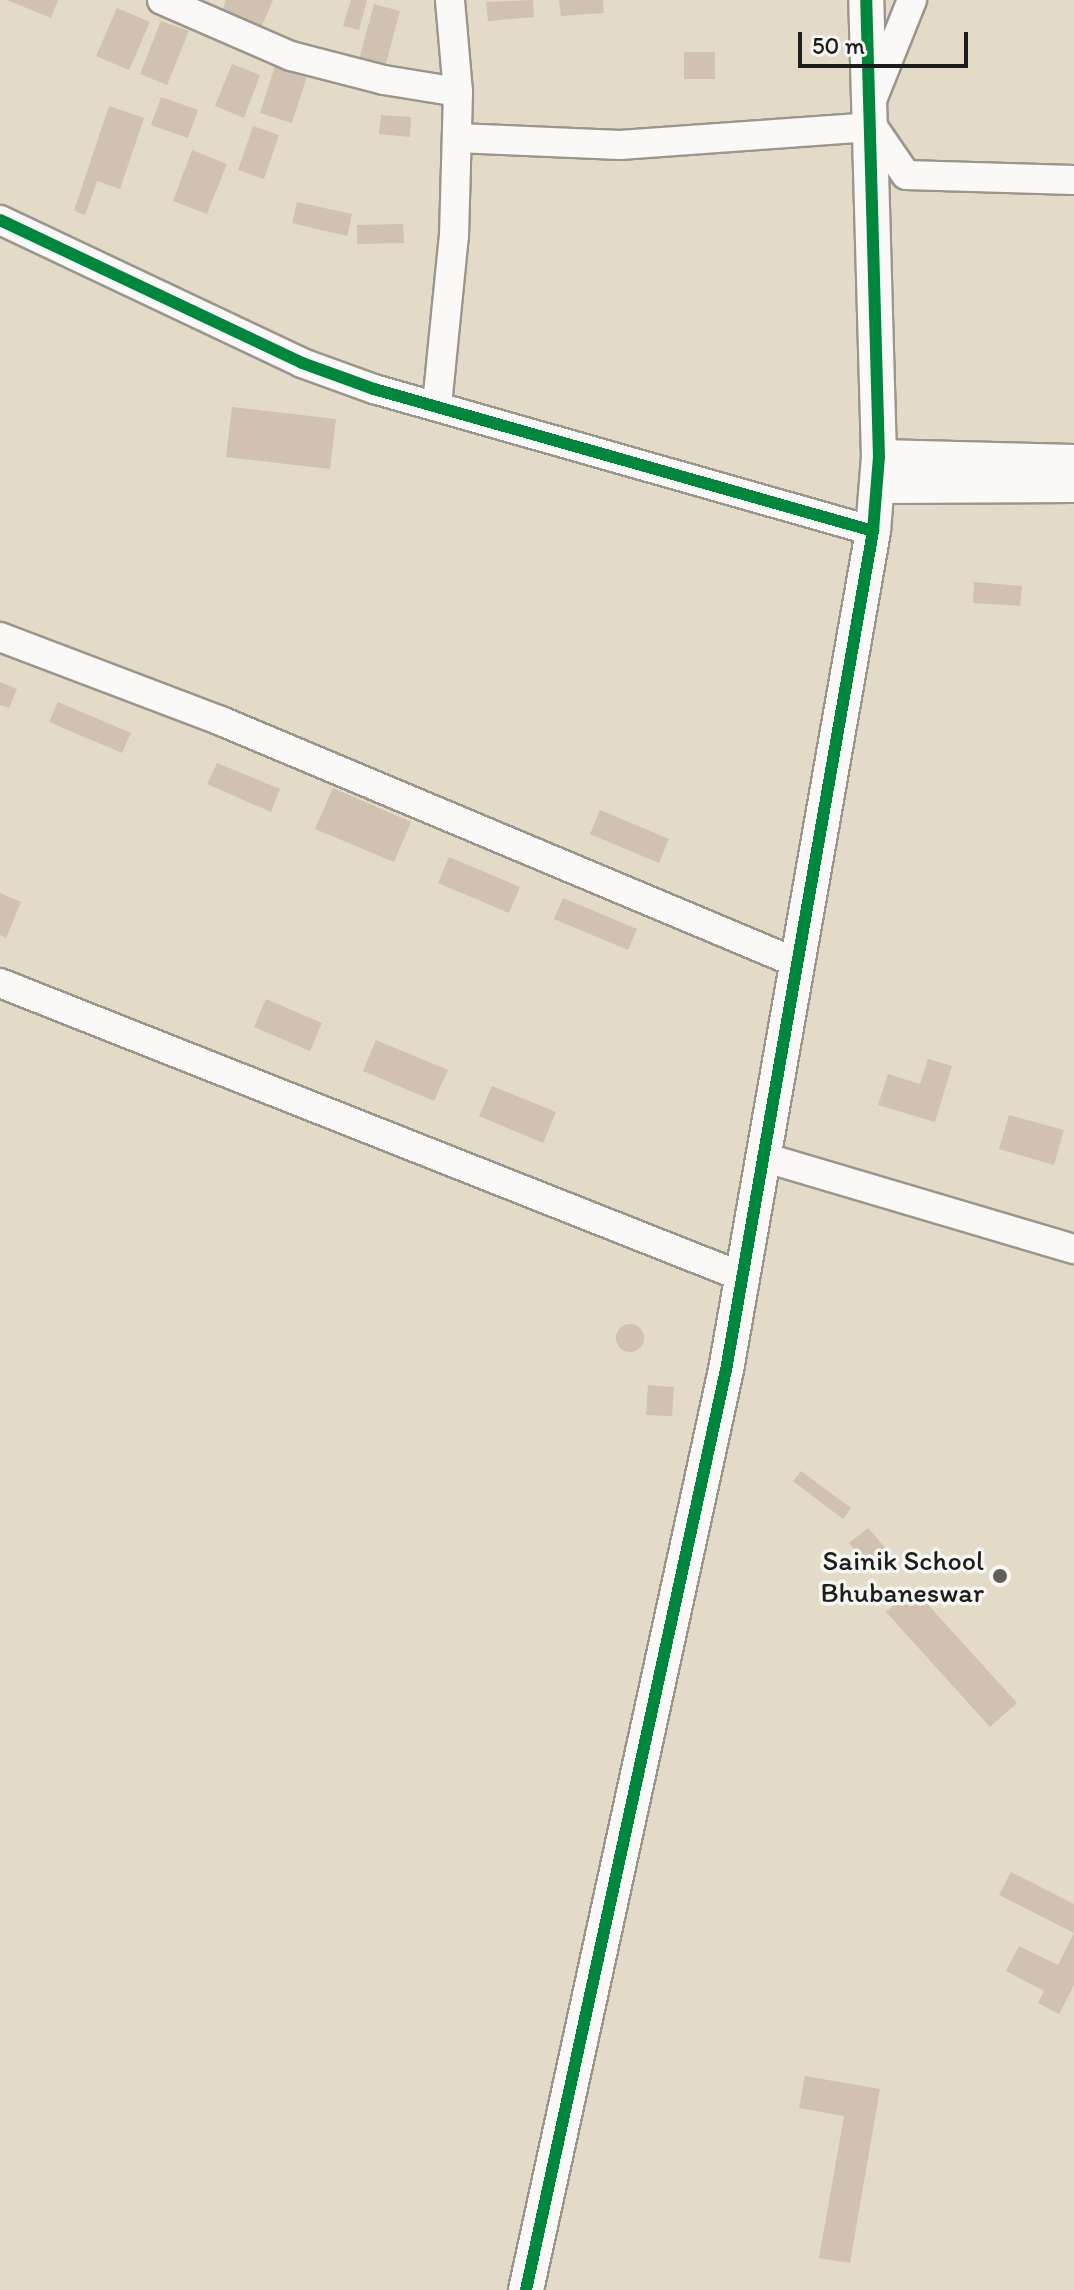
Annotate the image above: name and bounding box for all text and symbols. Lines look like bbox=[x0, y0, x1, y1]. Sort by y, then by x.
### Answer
scale bar bbox=[802, 16, 972, 66]
text: 50 m bbox=[812, 31, 865, 60]
place label: Sainik School Bhubaneswar bbox=[820, 1543, 984, 1609]
marker: Sainik School Bhubaneswar bbox=[991, 1567, 1009, 1585]

